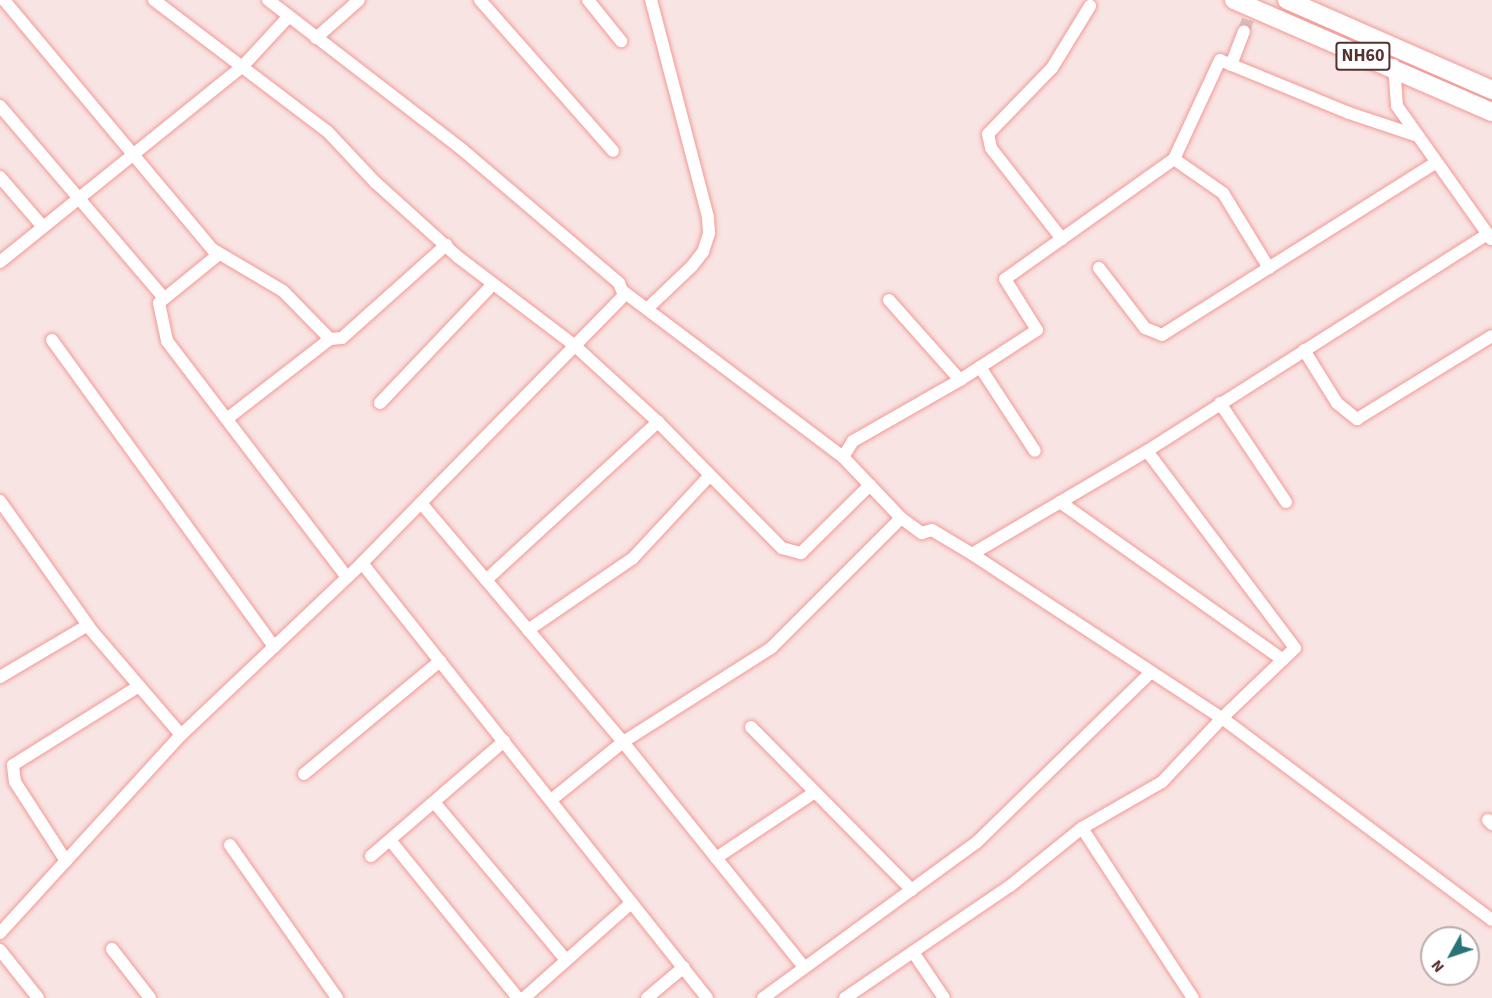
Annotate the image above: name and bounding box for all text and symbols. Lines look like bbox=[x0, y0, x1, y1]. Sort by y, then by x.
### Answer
road number: NH60 bbox=[1334, 41, 1392, 71]
north arrow bbox=[1420, 926, 1480, 986]
text: N bbox=[1426, 955, 1450, 977]

